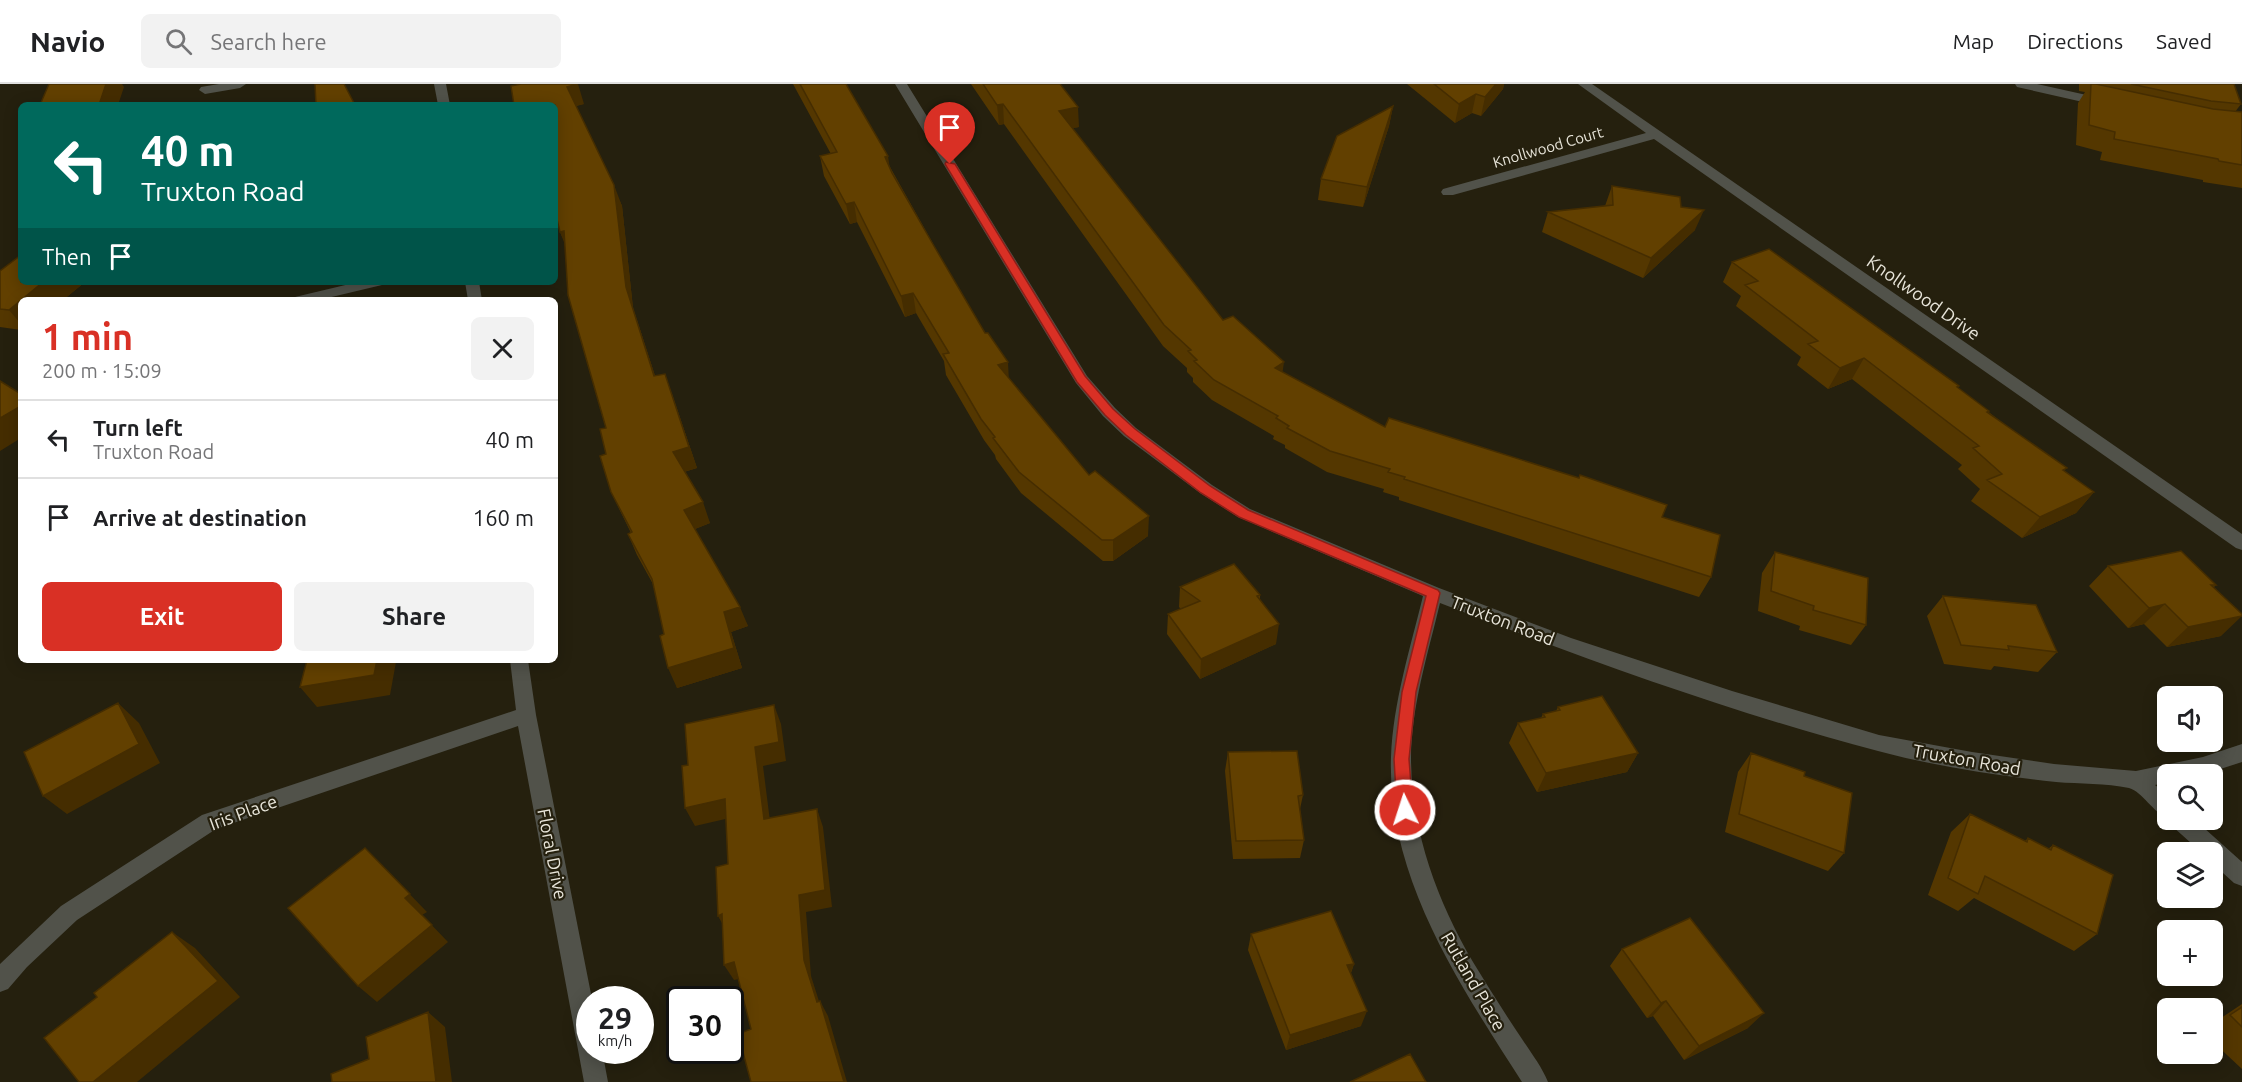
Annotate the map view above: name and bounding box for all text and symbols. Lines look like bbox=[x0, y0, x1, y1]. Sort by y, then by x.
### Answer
search box bbox=[141, 14, 561, 68]
icon: search bbox=[162, 25, 195, 58]
text: Navio bbox=[30, 26, 105, 57]
text: Search here bbox=[210, 29, 327, 54]
text: Map bbox=[1953, 29, 1994, 53]
text: Directions bbox=[2027, 29, 2123, 53]
text: Saved bbox=[2156, 29, 2212, 53]
pin bbox=[924, 102, 975, 164]
icon: arrive bbox=[933, 111, 966, 144]
street label: Knollwood Court bbox=[1491, 123, 1605, 171]
icon: left bbox=[42, 126, 120, 204]
text: 40 m bbox=[141, 127, 235, 174]
text: Truxton Road bbox=[141, 176, 305, 206]
icon: arrive bbox=[104, 240, 137, 273]
text: Then bbox=[42, 244, 92, 269]
street label: Knollwood Drive bbox=[1864, 251, 1984, 343]
text: 1 min bbox=[42, 316, 133, 357]
button: close bbox=[471, 317, 534, 380]
text: 200 m · 15:09 bbox=[42, 359, 162, 382]
text: Turn left bbox=[93, 415, 183, 440]
icon: left bbox=[42, 423, 75, 456]
text: 40 m bbox=[485, 427, 534, 452]
text: Truxton Road bbox=[93, 440, 214, 463]
icon: arrive bbox=[42, 501, 75, 534]
text: Arrive at destination bbox=[93, 505, 307, 530]
text: 160 m bbox=[473, 505, 534, 530]
button: Exit bbox=[42, 582, 282, 651]
button: Share bbox=[294, 582, 534, 651]
street label: Truxton Road bbox=[1449, 591, 1557, 649]
map controls bbox=[2157, 686, 2223, 1064]
button: sound bbox=[2157, 686, 2223, 752]
street label: Truxton Road bbox=[1912, 740, 2022, 778]
button: search bbox=[2157, 764, 2223, 830]
position arrow bbox=[1373, 778, 1437, 842]
street label: Iris Place bbox=[206, 791, 280, 833]
street label: Floral Drive bbox=[534, 807, 572, 901]
button: layers bbox=[2157, 842, 2223, 908]
button: + bbox=[2157, 920, 2223, 986]
street label: Rutland Place bbox=[1438, 928, 1510, 1034]
speed limit sign: 30 bbox=[666, 986, 744, 1064]
button: − bbox=[2157, 998, 2223, 1064]
text: 29 bbox=[598, 1001, 632, 1035]
text: km/h bbox=[598, 1032, 632, 1049]

